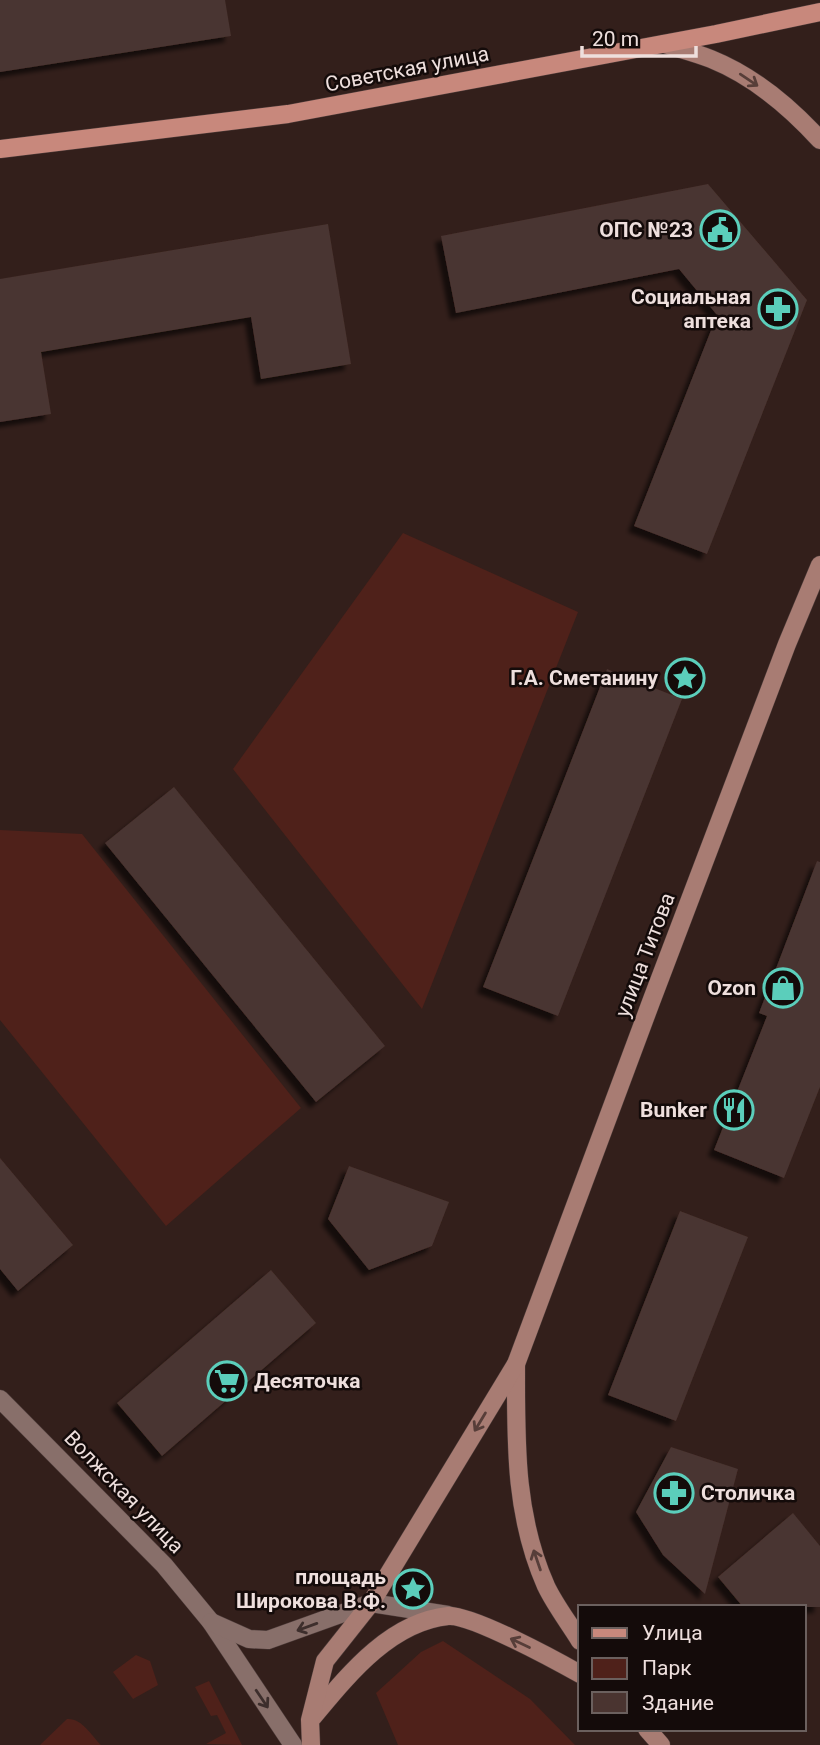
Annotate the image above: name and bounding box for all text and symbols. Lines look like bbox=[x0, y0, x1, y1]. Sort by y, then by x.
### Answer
scale bar bbox=[582, 14, 696, 58]
text: 20 m bbox=[592, 27, 639, 51]
street label: Советская улица bbox=[323, 41, 491, 97]
one-way arrow bbox=[739, 73, 758, 87]
public building icon: ОПС №23 bbox=[699, 209, 741, 251]
place label: ОПС №23 bbox=[599, 218, 693, 242]
place label: Социальная аптека bbox=[631, 285, 751, 333]
pharmacy icon: Социальная аптека bbox=[757, 288, 799, 330]
place icon: Г.А. Сметанину bbox=[664, 657, 706, 699]
place label: Г.А. Сметанину bbox=[510, 666, 658, 690]
street label: улица Титова bbox=[610, 890, 680, 1020]
shop icon: Ozon bbox=[762, 967, 804, 1009]
place label: Ozon bbox=[707, 976, 756, 1000]
restaurant icon: Bunker bbox=[713, 1089, 755, 1131]
place label: Bunker bbox=[640, 1098, 707, 1122]
supermarket icon: Десяточка bbox=[206, 1360, 248, 1402]
place label: Десяточка bbox=[254, 1369, 361, 1393]
one-way arrow bbox=[473, 1411, 487, 1431]
street label: Волжская улица bbox=[59, 1426, 189, 1558]
pharmacy icon: Столичка bbox=[653, 1472, 695, 1514]
place label: Столичка bbox=[701, 1481, 795, 1505]
one-way arrow bbox=[530, 1549, 542, 1571]
place label: площадь Широкова В.Ф. bbox=[236, 1565, 386, 1613]
place icon: площадь Широкова В.Ф. bbox=[392, 1568, 434, 1610]
legend bbox=[578, 1605, 806, 1731]
text: Улица bbox=[642, 1621, 703, 1645]
one-way arrow bbox=[296, 1622, 318, 1634]
one-way arrow bbox=[510, 1636, 531, 1649]
text: Парк bbox=[642, 1656, 692, 1680]
one-way arrow bbox=[255, 1689, 269, 1708]
text: Здание bbox=[642, 1691, 714, 1715]

